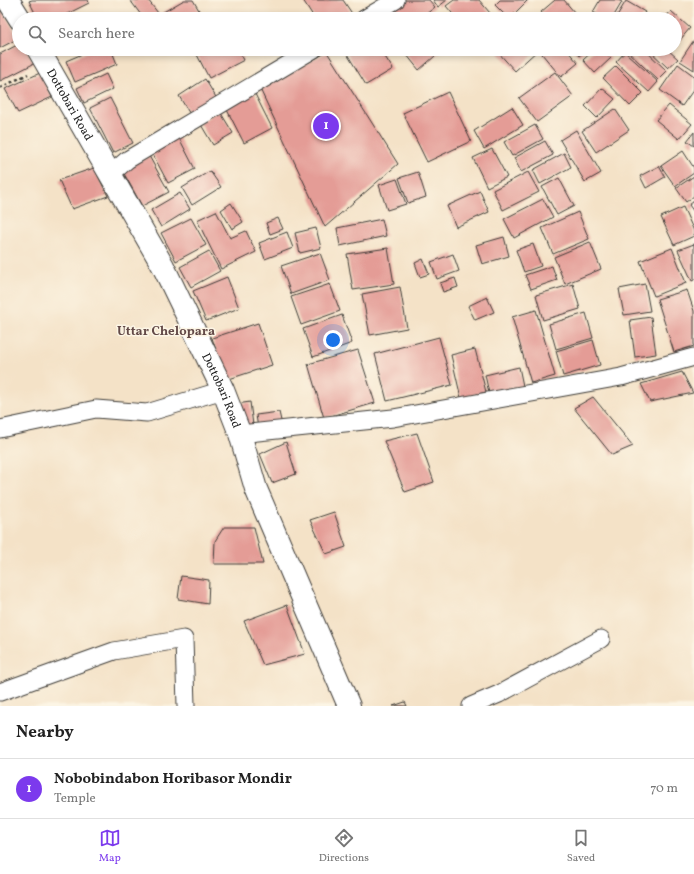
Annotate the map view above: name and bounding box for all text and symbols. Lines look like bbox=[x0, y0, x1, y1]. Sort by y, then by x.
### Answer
search box bbox=[12, 12, 682, 56]
icon: search bbox=[26, 23, 48, 45]
text: Search here bbox=[58, 24, 135, 45]
street label: Dottobari Road bbox=[42, 66, 96, 144]
pin: 1 bbox=[313, 111, 339, 141]
district label: Uttar Chelopara bbox=[117, 323, 215, 341]
your location bbox=[323, 330, 343, 350]
street label: Dottobari Road bbox=[197, 351, 244, 431]
text: Nearby bbox=[16, 721, 74, 744]
text: Nobobindabon Horibasor Mondir bbox=[54, 769, 292, 790]
text: 1 bbox=[26, 780, 32, 798]
text: 70 m bbox=[650, 780, 678, 798]
text: Temple bbox=[54, 790, 96, 808]
tab: Map bbox=[99, 827, 121, 866]
tab: Directions bbox=[319, 827, 369, 866]
tab: Saved bbox=[567, 827, 595, 866]

